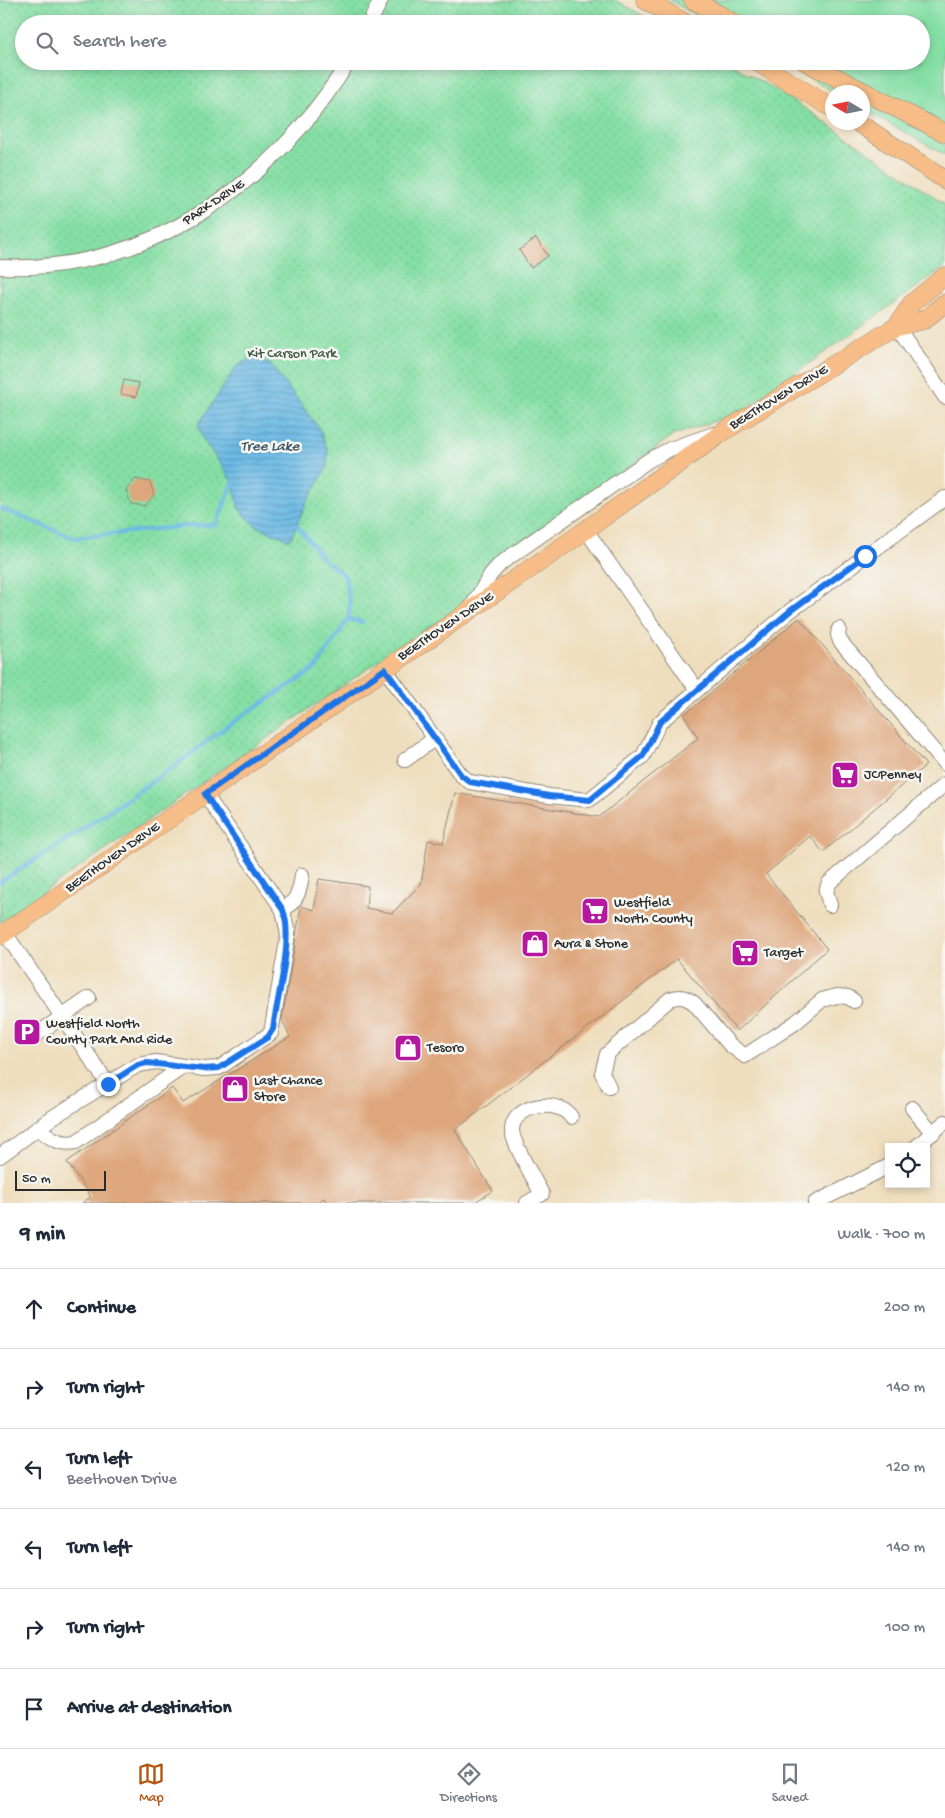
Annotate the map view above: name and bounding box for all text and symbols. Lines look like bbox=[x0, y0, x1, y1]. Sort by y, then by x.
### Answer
search box bbox=[15, 15, 930, 70]
icon: search bbox=[33, 29, 61, 57]
text: Search here bbox=[73, 31, 167, 54]
north arrow bbox=[825, 85, 870, 130]
street label: PARK DRIVE bbox=[179, 175, 249, 230]
park label: Kit Carson Park bbox=[247, 346, 338, 363]
street label: BEETHOVEN DRIVE bbox=[726, 361, 832, 435]
water label: Tree Lake bbox=[241, 438, 300, 456]
route start bbox=[854, 545, 877, 568]
street label: BEETHOVEN DRIVE bbox=[394, 588, 498, 666]
supermarket icon: JCPenney bbox=[830, 760, 860, 790]
place label: JCPenney bbox=[864, 767, 921, 784]
street label: BEETHOVEN DRIVE bbox=[62, 818, 165, 898]
place label: Westfield North County bbox=[614, 895, 693, 928]
supermarket icon: Westfield North County bbox=[580, 896, 610, 926]
shop icon: Aura & Stone bbox=[520, 929, 550, 959]
place label: Aura & Stone bbox=[554, 936, 629, 953]
supermarket icon: Target bbox=[730, 938, 760, 968]
place label: Target bbox=[763, 945, 804, 962]
place label: Westfield North County Park And Ride bbox=[46, 1016, 173, 1049]
parking icon: Westfield North County Park And Ride bbox=[12, 1017, 42, 1047]
shop icon: Tesoro bbox=[393, 1033, 423, 1063]
place label: Tesoro bbox=[426, 1040, 464, 1057]
route end bbox=[97, 1073, 120, 1096]
place label: Last Chance Store bbox=[254, 1073, 323, 1106]
shop icon: Last Chance Store bbox=[220, 1074, 250, 1104]
map controls bbox=[885, 1143, 930, 1188]
button: locate bbox=[885, 1143, 930, 1188]
scale bar bbox=[15, 1168, 106, 1191]
text: 50 m bbox=[22, 1171, 51, 1188]
text: 9 min bbox=[20, 1223, 65, 1248]
text: Walk · 700 m bbox=[838, 1226, 925, 1245]
icon: ahead bbox=[20, 1295, 48, 1323]
text: Continue bbox=[67, 1297, 136, 1320]
text: 200 m bbox=[884, 1299, 925, 1318]
icon: right bbox=[20, 1375, 48, 1403]
text: Turn right bbox=[67, 1377, 143, 1400]
text: 140 m bbox=[887, 1379, 925, 1398]
text: Turn left bbox=[67, 1448, 131, 1471]
icon: left bbox=[20, 1455, 48, 1483]
text: 120 m bbox=[886, 1459, 925, 1478]
text: Beethoven Drive bbox=[67, 1471, 177, 1490]
icon: left bbox=[20, 1535, 48, 1563]
text: Turn left bbox=[67, 1537, 131, 1560]
text: 140 m bbox=[887, 1539, 925, 1558]
icon: right bbox=[20, 1615, 48, 1643]
text: Turn right bbox=[67, 1617, 143, 1640]
text: 100 m bbox=[885, 1619, 925, 1638]
icon: arrive bbox=[20, 1695, 48, 1723]
text: Arrive at destination bbox=[67, 1697, 231, 1720]
tab: Map bbox=[137, 1760, 165, 1807]
tab: Directions bbox=[440, 1760, 497, 1807]
tab: Saved bbox=[772, 1760, 808, 1807]

